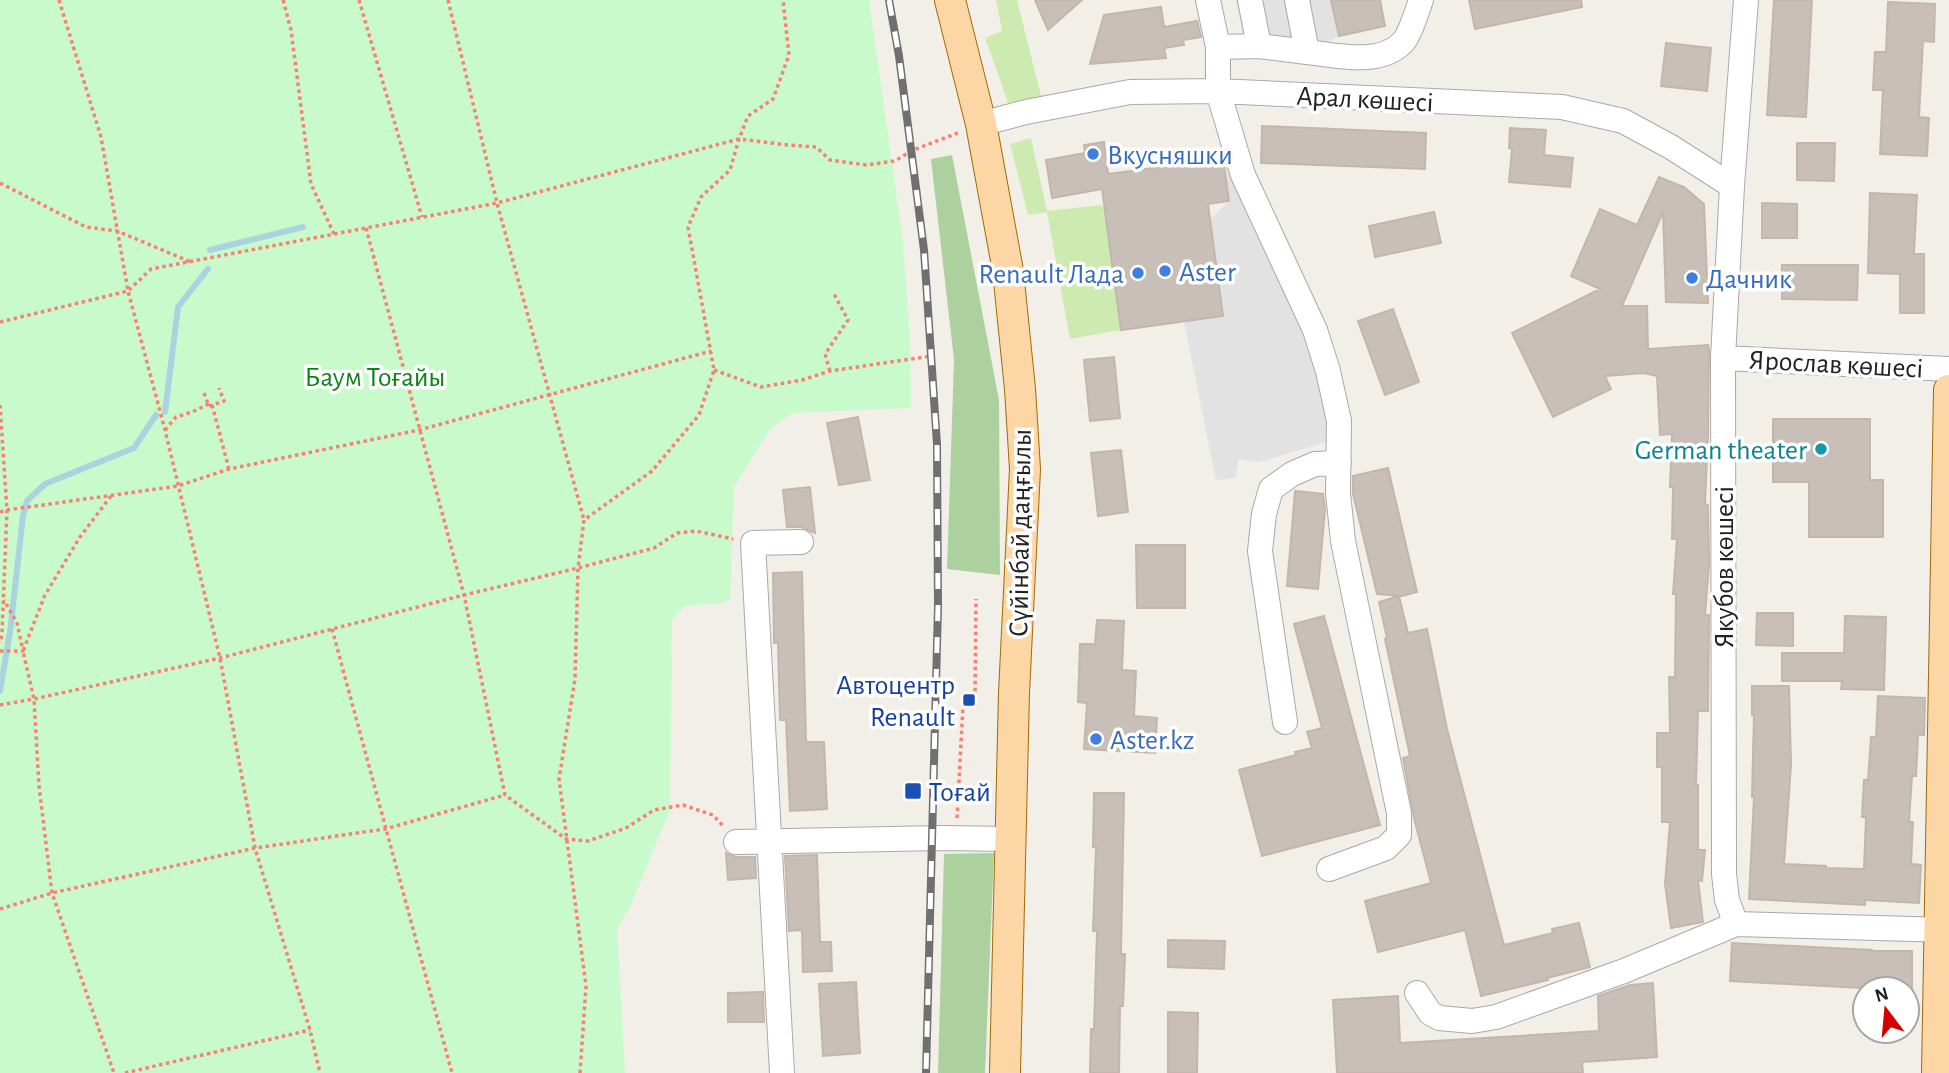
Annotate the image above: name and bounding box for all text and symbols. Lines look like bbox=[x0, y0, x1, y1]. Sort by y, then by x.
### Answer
street label: Арал көшесі bbox=[1296, 82, 1434, 118]
place label: Вкусняшки bbox=[1107, 142, 1233, 170]
marker: Вкусняшки bbox=[1085, 146, 1101, 162]
place label: Aster bbox=[1179, 259, 1236, 287]
place label: Renault Лада bbox=[979, 261, 1124, 289]
marker: Aster bbox=[1157, 263, 1173, 279]
marker: Renault Лада bbox=[1130, 265, 1146, 281]
place label: Дачник bbox=[1706, 266, 1792, 294]
marker: Дачник bbox=[1684, 270, 1700, 286]
street label: Ярослав көшесі bbox=[1748, 346, 1924, 384]
park label: Баум Тоғайы bbox=[304, 364, 446, 392]
street label: Сүйінбай даңғылы bbox=[1005, 429, 1037, 637]
place label: German theater bbox=[1635, 437, 1807, 465]
marker: German theater bbox=[1813, 441, 1829, 457]
street label: Якубов көшесі bbox=[1711, 486, 1739, 648]
place label: Автоцентр Renault bbox=[836, 672, 955, 732]
marker: Автоцентр Renault bbox=[961, 692, 977, 708]
place label: Aster.kz bbox=[1110, 727, 1194, 755]
marker: Aster.kz bbox=[1088, 731, 1104, 747]
place label: Тоғай bbox=[929, 779, 991, 807]
marker: Тоғай bbox=[903, 781, 923, 801]
north arrow bbox=[1851, 975, 1921, 1045]
text: N bbox=[1873, 984, 1891, 1006]

